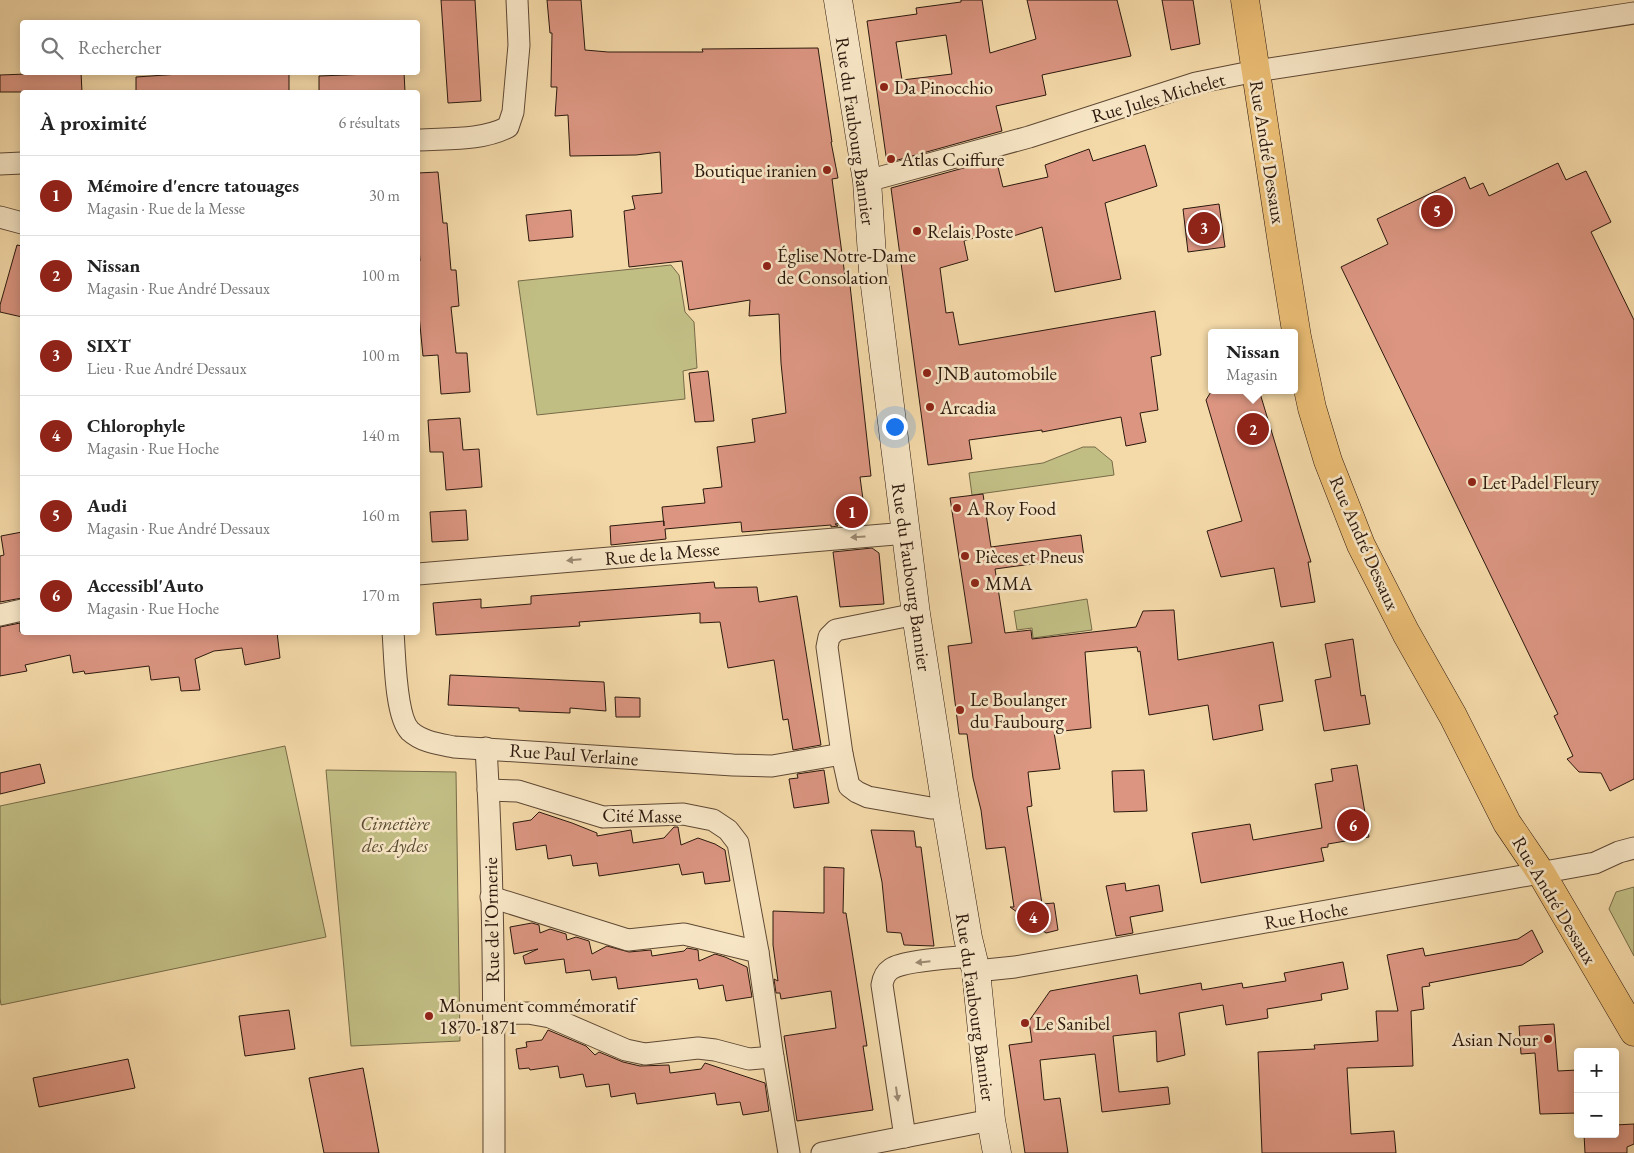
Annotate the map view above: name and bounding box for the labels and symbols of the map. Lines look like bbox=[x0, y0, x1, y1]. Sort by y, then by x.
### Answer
street label: Rue du Faubourg Bannier bbox=[830, 35, 881, 227]
street label: Rue Jules Michelet bbox=[1088, 66, 1228, 128]
place label: Da Pinocchio bbox=[894, 75, 993, 100]
street label: Rue André Dessaux bbox=[1244, 79, 1291, 226]
marker: Da Pinocchio bbox=[878, 81, 890, 93]
place label: Atlas Coiffure bbox=[900, 147, 1004, 172]
marker: Atlas Coiffure bbox=[885, 153, 897, 165]
place label: Boutique iranien bbox=[694, 158, 817, 183]
marker: Boutique iranien bbox=[821, 164, 833, 176]
pin: 5 bbox=[1421, 192, 1453, 230]
pin: 3 bbox=[1188, 209, 1220, 247]
place label: Relais Poste bbox=[927, 219, 1013, 244]
marker: Relais Poste bbox=[911, 225, 923, 237]
place label: Église Notre-Dame de Consolation bbox=[777, 243, 916, 290]
marker: Église Notre-Dame de Consolation bbox=[761, 260, 773, 272]
place label: JNB automobile bbox=[935, 361, 1057, 386]
marker: JNB automobile bbox=[921, 367, 933, 379]
place label: Arcadia bbox=[939, 395, 997, 420]
marker: Arcadia bbox=[924, 401, 936, 413]
pin: 2 bbox=[1237, 410, 1269, 448]
your location bbox=[882, 414, 908, 440]
place label: Let Padel Fleury bbox=[1482, 470, 1600, 495]
street label: Rue André Dessaux bbox=[1324, 472, 1406, 615]
marker: Let Padel Fleury bbox=[1466, 476, 1478, 488]
street label: Rue du Faubourg Bannier bbox=[886, 481, 937, 673]
pin: 1 bbox=[836, 493, 868, 531]
place label: A Roy Food bbox=[966, 496, 1057, 521]
marker: A Roy Food bbox=[951, 502, 963, 514]
one-way arrow bbox=[850, 534, 866, 542]
street label: Rue de la Messe bbox=[603, 536, 721, 571]
place label: Pièces et Pneus bbox=[975, 544, 1083, 569]
marker: Pièces et Pneus bbox=[959, 550, 971, 562]
one-way arrow bbox=[566, 556, 582, 564]
place label: MMA bbox=[985, 571, 1033, 596]
marker: MMA bbox=[969, 577, 981, 589]
place label: Le Boulanger du Faubourg bbox=[970, 687, 1068, 734]
marker: Le Boulanger du Faubourg bbox=[954, 704, 966, 716]
street label: Rue Paul Verlaine bbox=[509, 738, 639, 771]
street label: Cité Masse bbox=[602, 802, 682, 829]
pin: 6 bbox=[1337, 806, 1369, 844]
park label: Cimetière des Aydes bbox=[360, 811, 430, 858]
street label: Rue André Dessaux bbox=[1507, 832, 1603, 970]
street label: Rue de l'Ormerie bbox=[478, 857, 505, 983]
street label: Rue Hoche bbox=[1262, 896, 1350, 935]
pin: 4 bbox=[1017, 898, 1049, 936]
street label: Rue du Faubourg Bannier bbox=[950, 911, 1001, 1103]
one-way arrow bbox=[915, 958, 931, 966]
place label: Monument commémoratif 1870-1871 bbox=[439, 993, 638, 1040]
marker: Monument commémoratif 1870-1871 bbox=[423, 1010, 435, 1022]
place label: Le Sanibel bbox=[1035, 1011, 1111, 1036]
marker: Le Sanibel bbox=[1019, 1017, 1031, 1029]
place label: Asian Nour bbox=[1451, 1027, 1539, 1052]
marker: Asian Nour bbox=[1542, 1033, 1554, 1045]
one-way arrow bbox=[893, 1086, 901, 1102]

